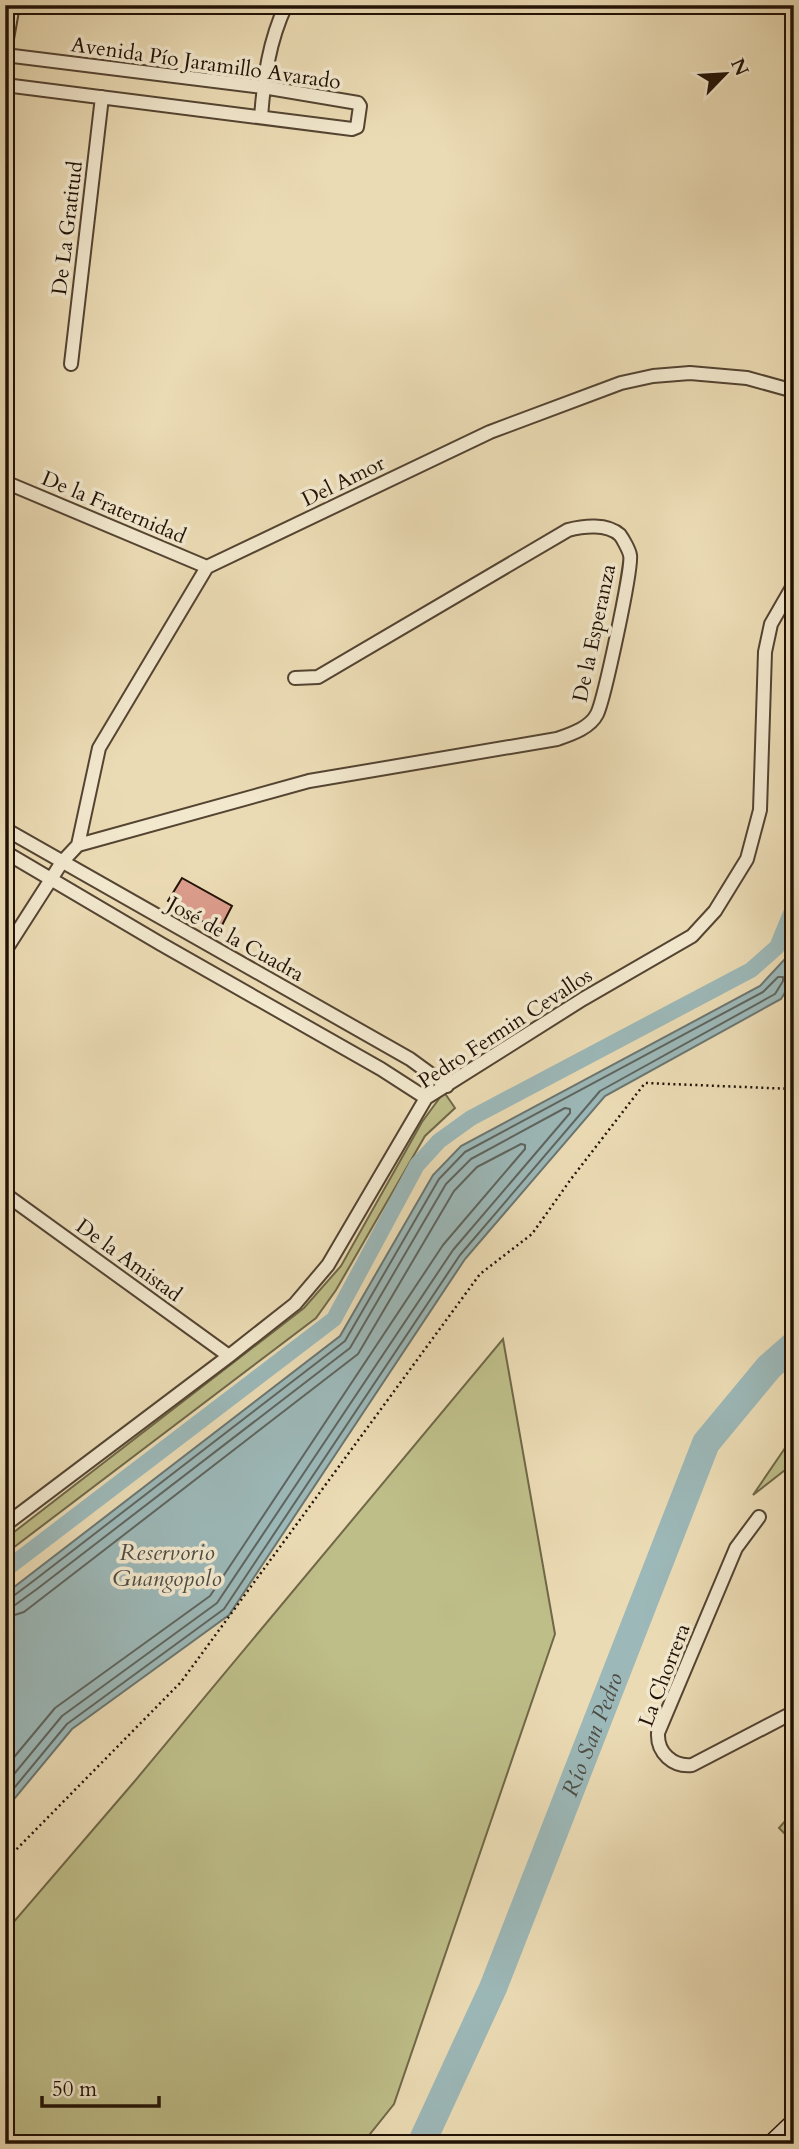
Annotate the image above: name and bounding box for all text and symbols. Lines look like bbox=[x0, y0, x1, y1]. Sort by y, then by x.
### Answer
street label: Avenida Pío Jaramillo Avarado bbox=[69, 30, 343, 97]
north arrow bbox=[690, 38, 760, 108]
text: N bbox=[724, 54, 755, 81]
street label: De La Gratitud bbox=[45, 159, 90, 297]
street label: Del Amor bbox=[297, 449, 390, 514]
street label: De la Fraternidad bbox=[37, 464, 190, 551]
street label: De la Esperanza bbox=[566, 562, 623, 705]
street label: José de la Cuadra bbox=[160, 889, 309, 989]
street label: Pedro Fermin Cevallos bbox=[412, 961, 598, 1096]
street label: De la Amistad bbox=[70, 1212, 188, 1309]
water label: Reservorio Guangopolo bbox=[112, 1537, 222, 1594]
street label: La Chorrera bbox=[632, 1620, 697, 1731]
water label: Río San Pedro bbox=[554, 1668, 631, 1801]
scale bar bbox=[42, 2065, 159, 2109]
text: 50 m bbox=[52, 2075, 97, 2104]

